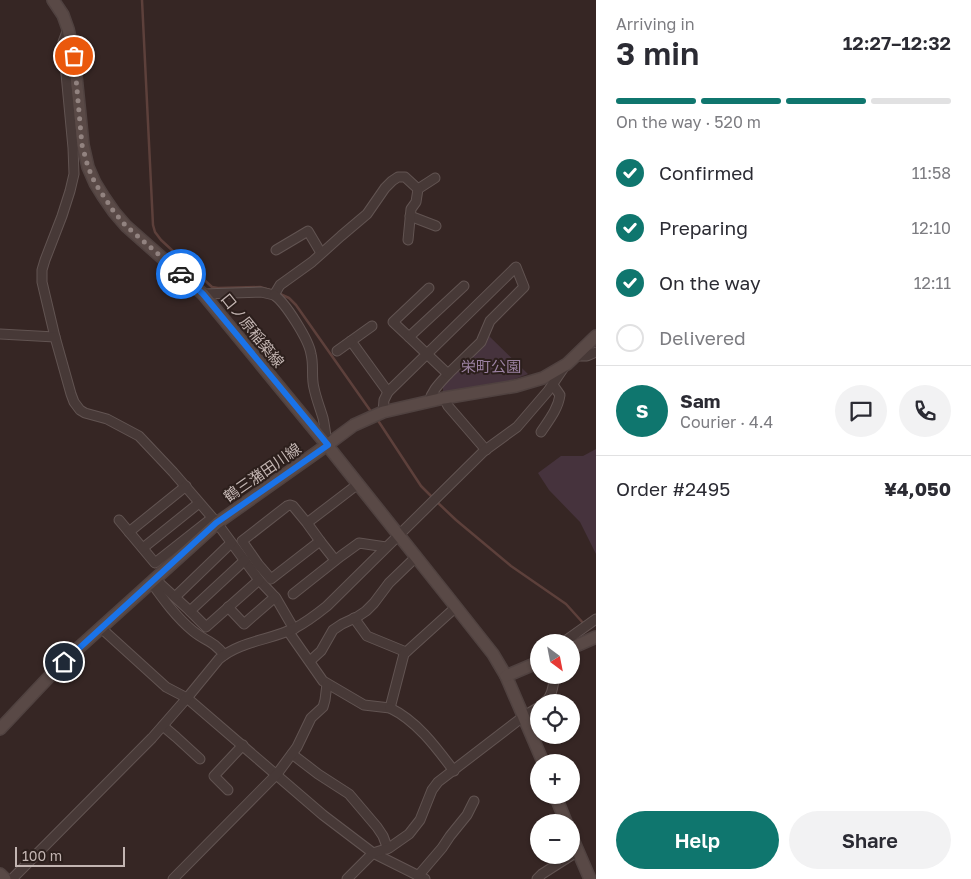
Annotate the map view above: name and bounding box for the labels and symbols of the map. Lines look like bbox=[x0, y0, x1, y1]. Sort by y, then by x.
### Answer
pin bbox=[53, 35, 95, 77]
courier bbox=[156, 249, 206, 299]
street label: 口ノ原稲築線 bbox=[218, 289, 288, 371]
park label: 栄町公園 bbox=[461, 357, 521, 375]
street label: 鶴三潴田川線 bbox=[220, 439, 304, 505]
north arrow bbox=[530, 634, 580, 684]
pin bbox=[43, 641, 85, 683]
scale bar bbox=[15, 844, 125, 867]

